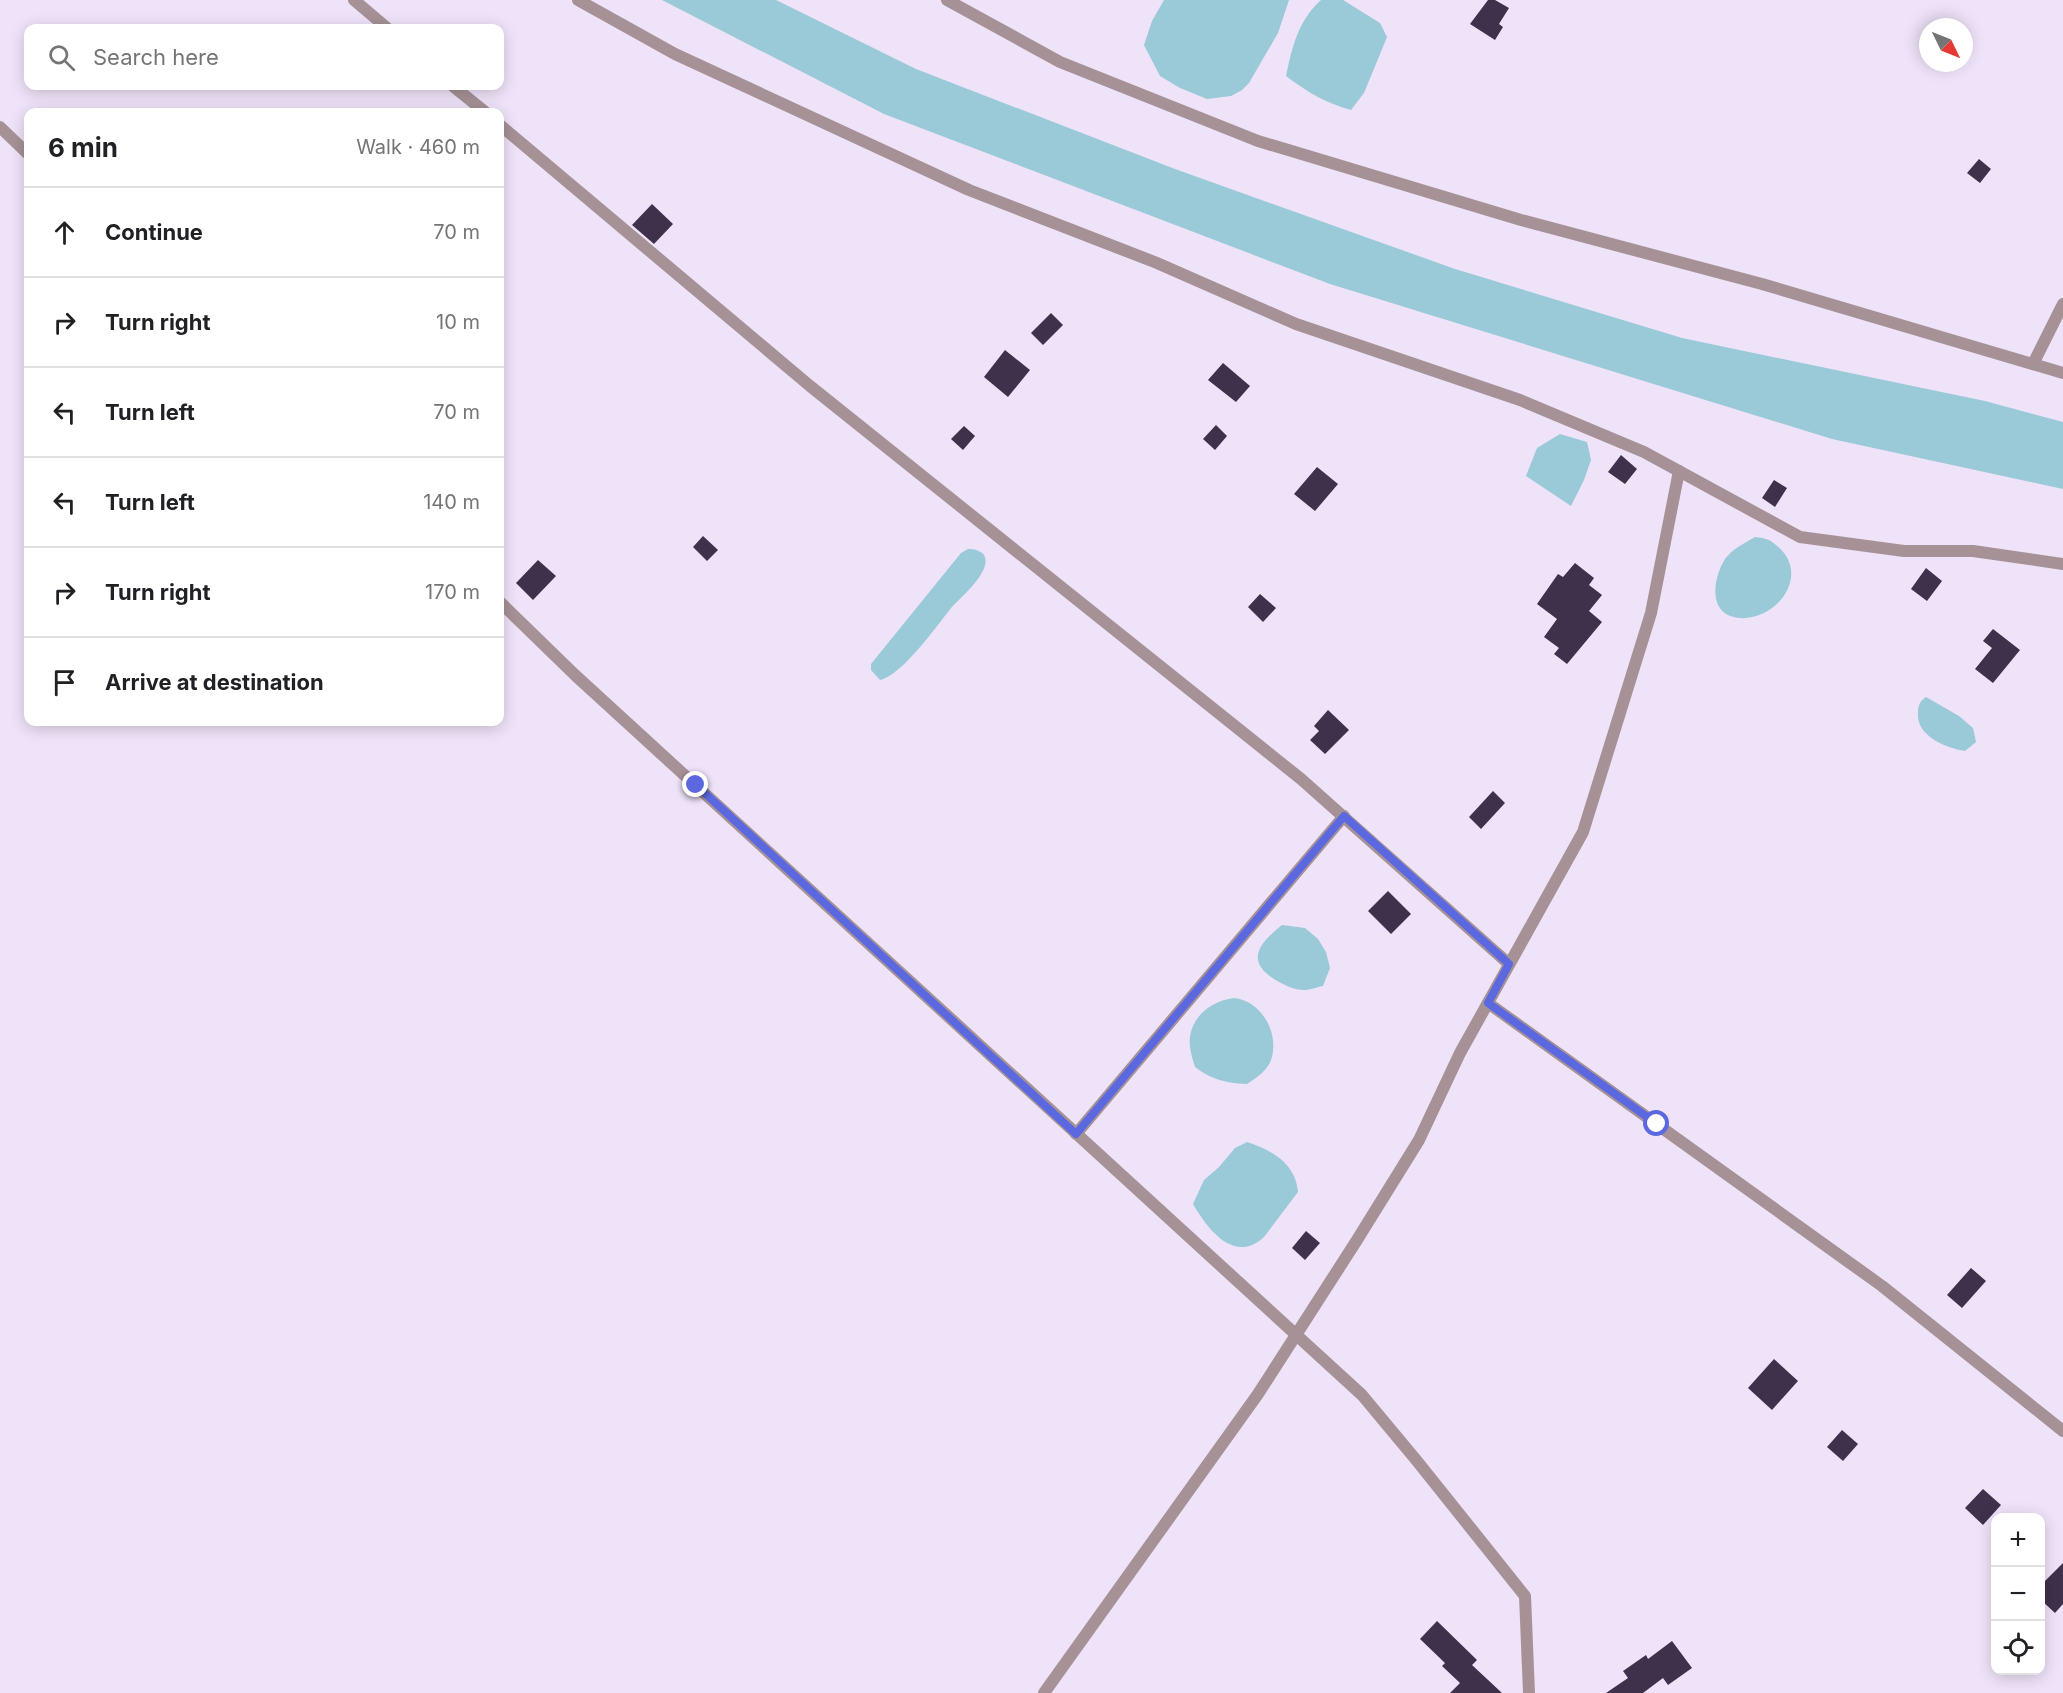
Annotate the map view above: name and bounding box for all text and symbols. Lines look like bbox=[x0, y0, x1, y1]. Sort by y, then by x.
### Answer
north arrow bbox=[1919, 18, 1973, 72]
search box bbox=[24, 24, 504, 90]
icon: search bbox=[45, 41, 78, 74]
text: Search here bbox=[93, 44, 219, 70]
text: 6 min bbox=[48, 132, 118, 163]
text: Walk · 460 m bbox=[356, 135, 480, 159]
icon: ahead bbox=[48, 216, 81, 249]
text: Continue bbox=[105, 219, 203, 245]
text: 70 m bbox=[433, 220, 480, 244]
icon: right bbox=[48, 306, 81, 339]
text: Turn right bbox=[105, 309, 211, 335]
text: 10 m bbox=[436, 310, 480, 334]
icon: left bbox=[48, 396, 81, 429]
text: Turn left bbox=[105, 399, 195, 425]
text: 70 m bbox=[433, 400, 480, 424]
icon: left bbox=[48, 486, 81, 519]
text: Turn left bbox=[105, 489, 195, 515]
text: 140 m bbox=[423, 490, 480, 514]
icon: right bbox=[48, 576, 81, 609]
text: Turn right bbox=[105, 579, 211, 605]
text: 170 m bbox=[425, 580, 480, 604]
icon: arrive bbox=[48, 666, 81, 699]
text: Arrive at destination bbox=[105, 669, 324, 695]
route end bbox=[682, 771, 708, 797]
route start bbox=[1643, 1110, 1669, 1136]
map controls bbox=[1991, 1513, 2045, 1675]
button: + bbox=[1991, 1513, 2045, 1567]
button: − bbox=[1991, 1567, 2045, 1621]
button: locate bbox=[1991, 1621, 2045, 1675]

